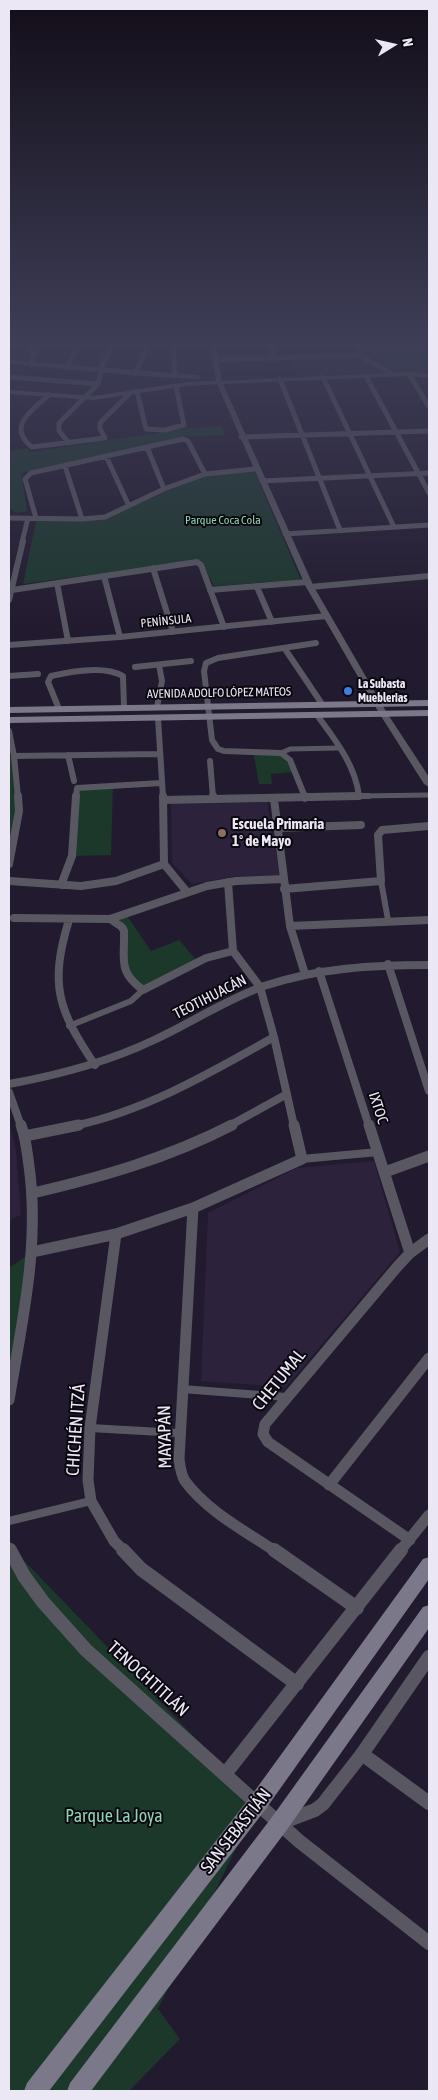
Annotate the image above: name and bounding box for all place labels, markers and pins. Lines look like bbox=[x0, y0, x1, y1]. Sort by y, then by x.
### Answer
place label: La Subasta Mueblerias bbox=[358, 677, 408, 705]
marker: La Subasta Mueblerias bbox=[342, 685, 354, 697]
place label: Escuela Primaria 1° de Mayo bbox=[232, 815, 324, 850]
marker: Escuela Primaria 1° de Mayo bbox=[216, 827, 228, 839]

